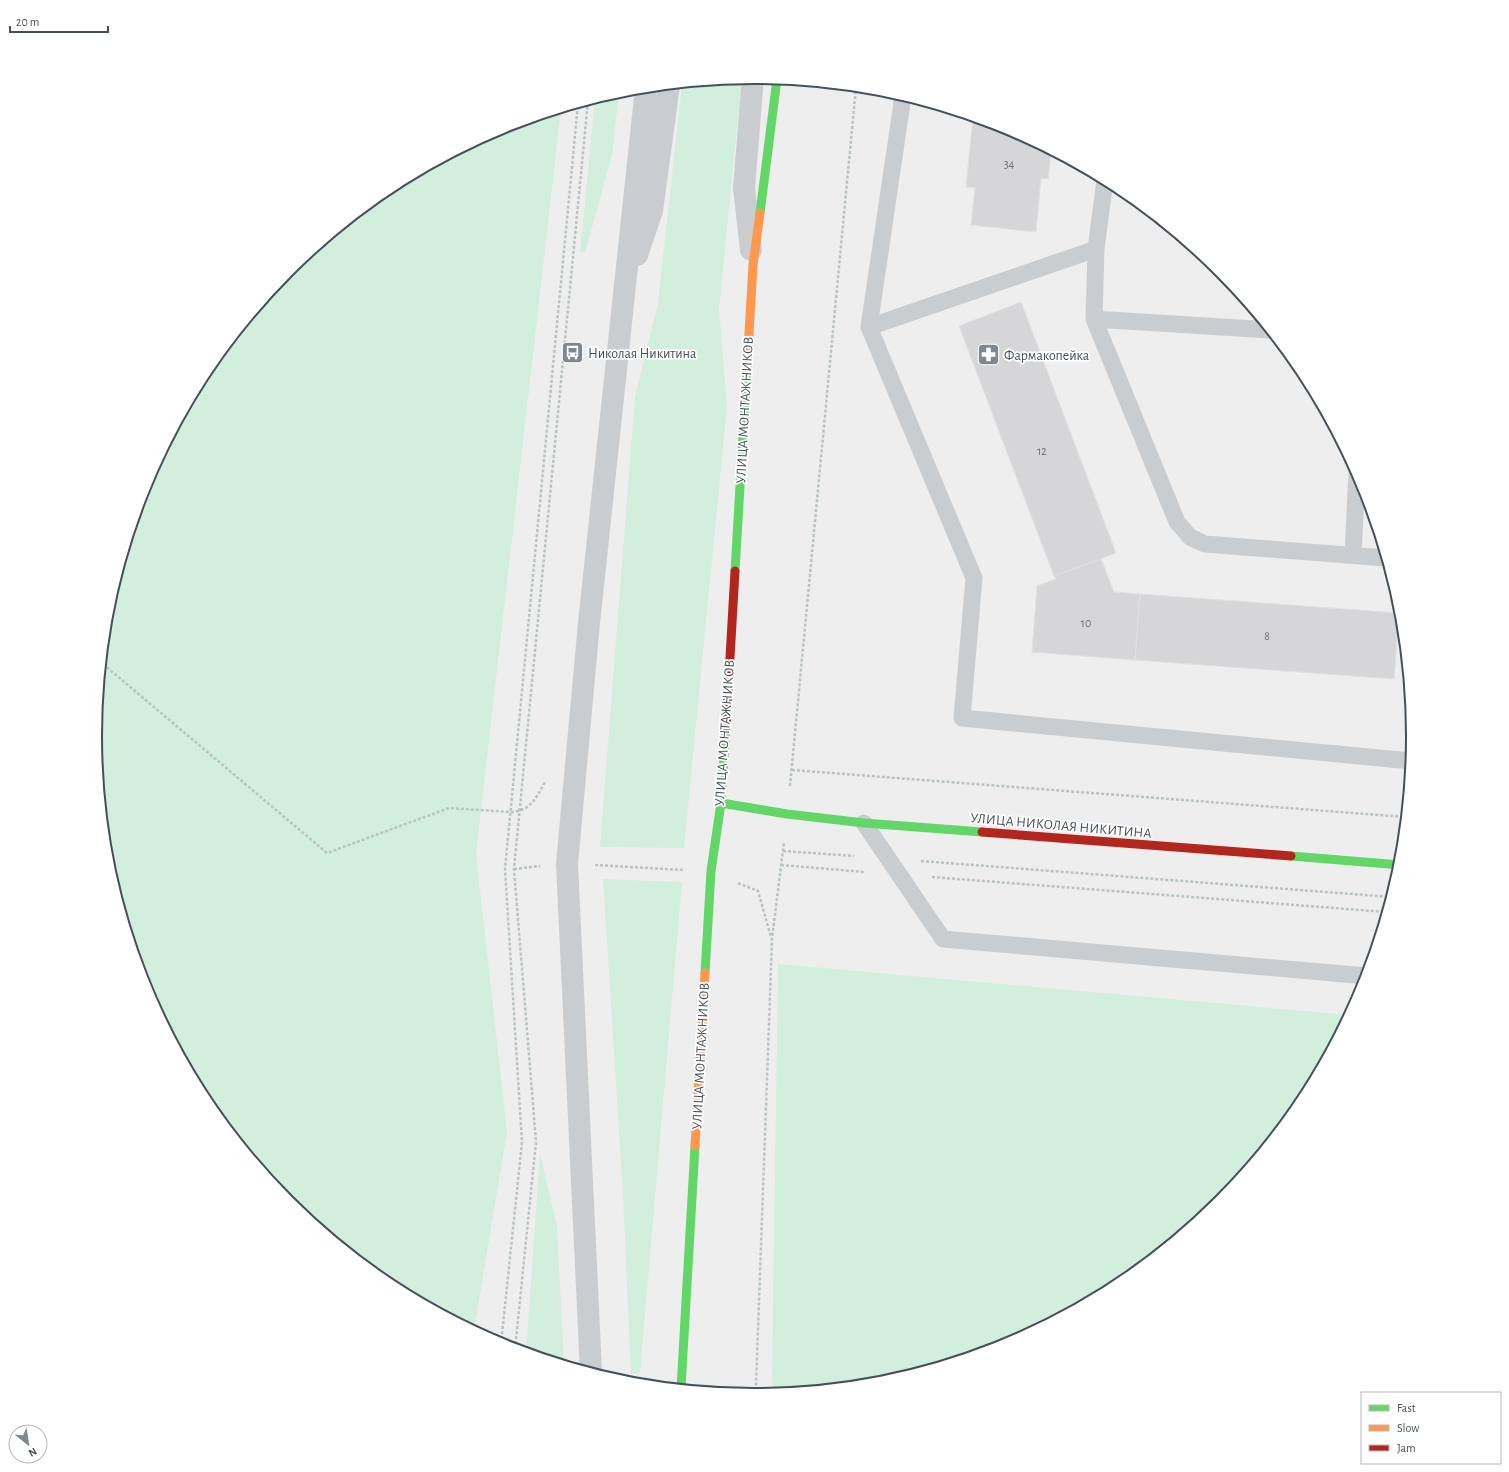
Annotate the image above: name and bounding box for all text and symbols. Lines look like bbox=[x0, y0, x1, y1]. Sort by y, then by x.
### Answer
scale bar bbox=[10, 8, 108, 34]
text: 20 m bbox=[16, 16, 39, 28]
house number: 34 bbox=[1004, 158, 1015, 170]
street label: УЛИЦА МОНТАЖНИКОВ bbox=[734, 336, 756, 484]
bus stop icon: Николая Никитина bbox=[559, 340, 585, 366]
pharmacy icon: Фармакопейка bbox=[976, 342, 1002, 368]
place label: Николая Никитина bbox=[588, 347, 697, 361]
place label: Фармакопейка bbox=[1004, 349, 1090, 363]
house number: 12 bbox=[1037, 445, 1047, 457]
house number: 10 bbox=[1081, 617, 1091, 629]
house number: 8 bbox=[1264, 630, 1270, 642]
street label: УЛИЦА МОНТАЖНИКОВ bbox=[713, 659, 737, 807]
street label: УЛИЦА НИКОЛАЯ НИКИТИНА bbox=[970, 811, 1152, 841]
street label: УЛИЦА МОНТАЖНИКОВ bbox=[690, 982, 712, 1130]
legend bbox=[1361, 1392, 1501, 1464]
text: Fast bbox=[1397, 1402, 1416, 1414]
text: Slow bbox=[1397, 1422, 1419, 1434]
north arrow bbox=[8, 1424, 48, 1464]
text: Jam bbox=[1397, 1442, 1416, 1454]
text: N bbox=[27, 1446, 39, 1459]

